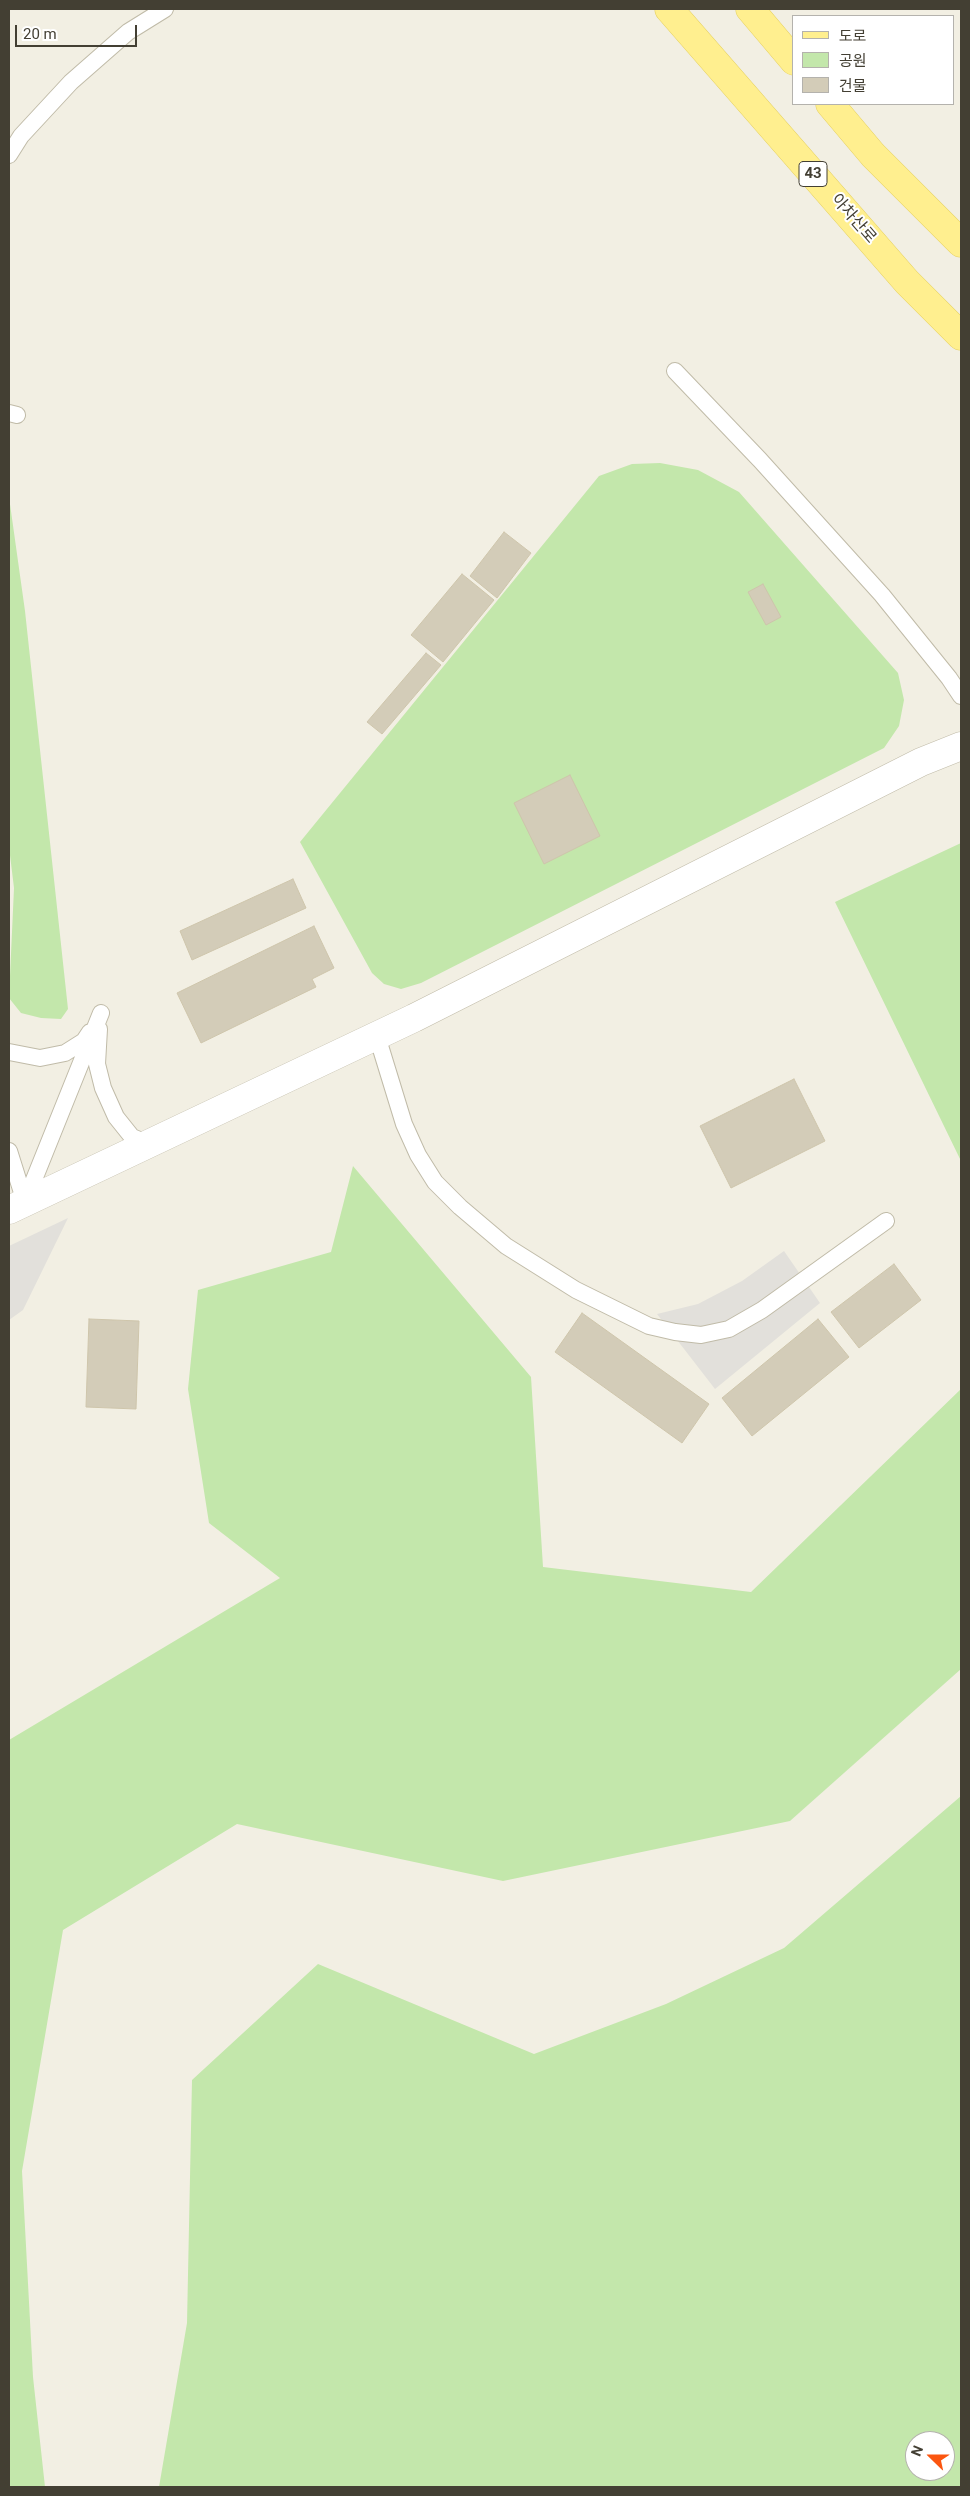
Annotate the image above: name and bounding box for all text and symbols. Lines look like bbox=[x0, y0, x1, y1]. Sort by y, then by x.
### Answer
scale bar bbox=[18, 15, 140, 47]
legend bbox=[792, 15, 955, 105]
text: 20 m bbox=[23, 25, 57, 43]
text: 도로 bbox=[839, 27, 867, 45]
text: 공원 bbox=[839, 52, 867, 70]
text: 건물 bbox=[839, 77, 867, 95]
road number: 43 bbox=[799, 162, 827, 186]
street label: 아차산로 bbox=[826, 190, 880, 248]
north arrow bbox=[905, 2431, 955, 2481]
text: N bbox=[908, 2443, 926, 2458]

